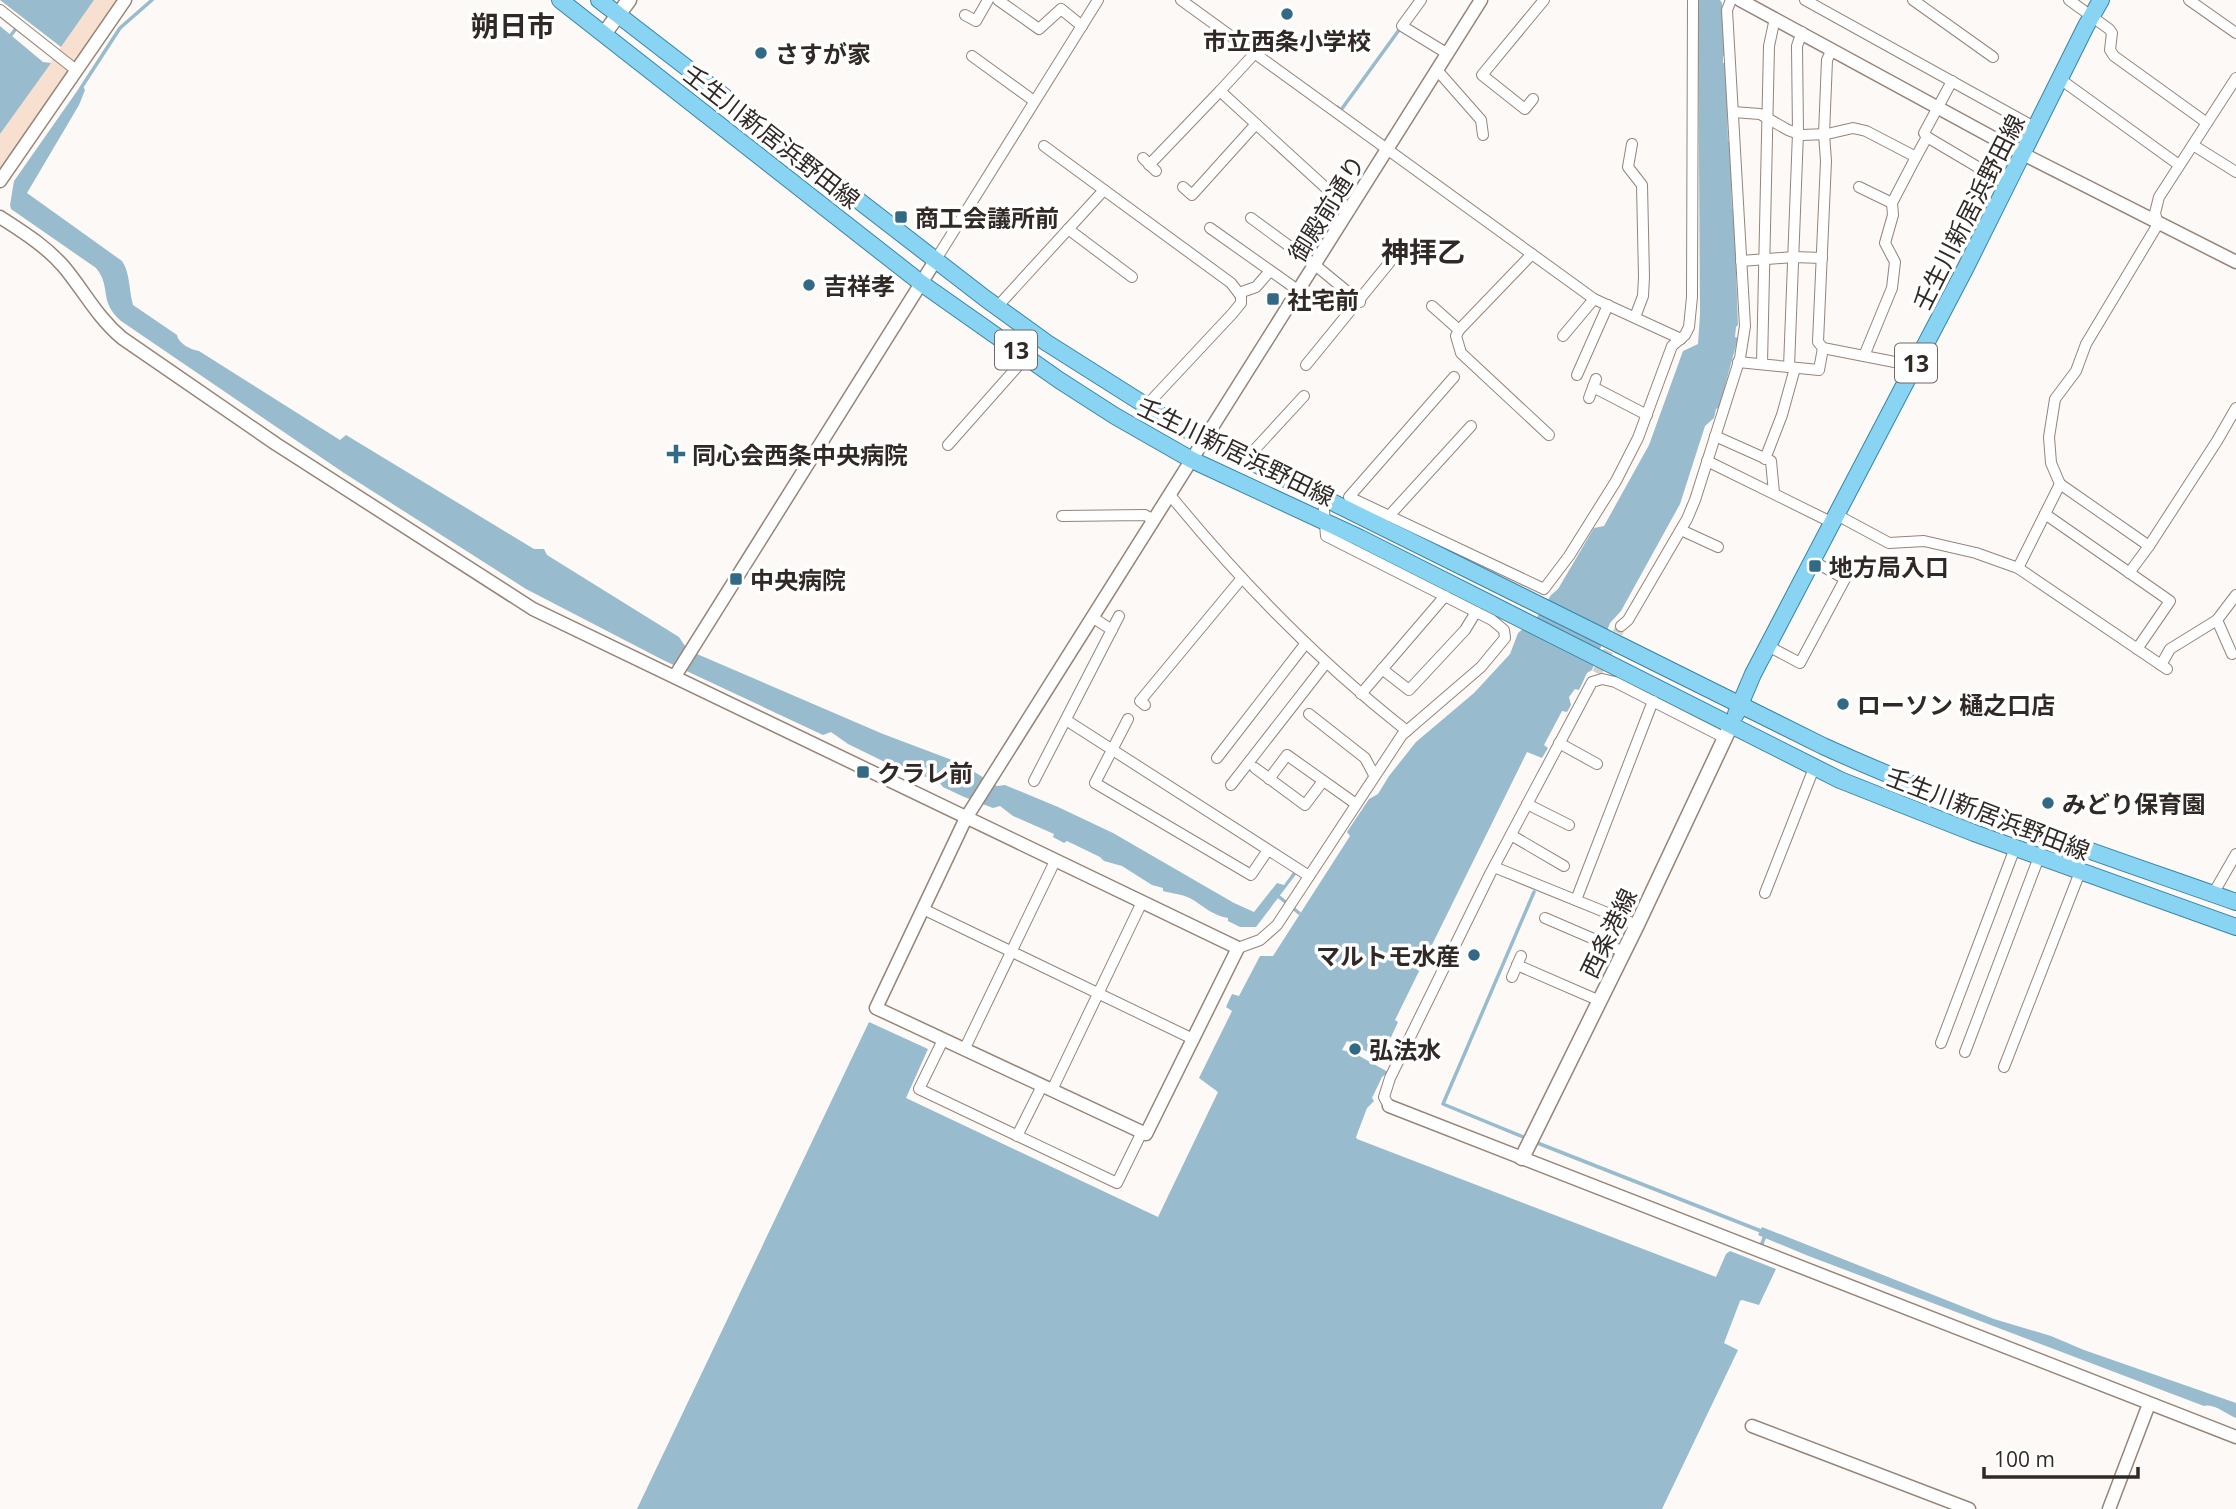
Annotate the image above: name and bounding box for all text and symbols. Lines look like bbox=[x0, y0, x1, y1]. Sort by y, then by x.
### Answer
district label: 朔日市 bbox=[471, 6, 555, 44]
marker: 市立西条小学校 bbox=[1279, 6, 1295, 22]
place label: 市立西条小学校 bbox=[1203, 24, 1371, 57]
place label: さすが家 bbox=[775, 37, 871, 70]
marker: さすが家 bbox=[753, 45, 769, 61]
street label: 壬生川新居浜野田線 bbox=[677, 57, 867, 215]
street label: 壬生川新居浜野田線 bbox=[1904, 108, 2032, 316]
street label: 御殿前通り bbox=[1280, 148, 1372, 268]
place label: 商工会議所前 bbox=[915, 201, 1059, 234]
marker: 商工会議所前 bbox=[893, 209, 909, 225]
district label: 神拝乙 bbox=[1381, 232, 1465, 270]
place label: 吉祥孝 bbox=[823, 269, 895, 302]
marker: 吉祥孝 bbox=[801, 277, 817, 293]
place label: 社宅前 bbox=[1287, 283, 1359, 316]
marker: 社宅前 bbox=[1265, 291, 1281, 307]
road number: 13 bbox=[995, 330, 1037, 370]
road number: 13 bbox=[1895, 344, 1937, 382]
street label: 壬生川新居浜野田線 bbox=[1132, 389, 1340, 513]
place label: 同心会西条中央病院 bbox=[692, 438, 908, 471]
marker: 同心会西条中央病院 bbox=[666, 444, 686, 464]
place label: 地方局入口 bbox=[1829, 550, 1949, 583]
marker: 地方局入口 bbox=[1807, 558, 1823, 574]
place label: 中央病院 bbox=[750, 563, 846, 596]
marker: 中央病院 bbox=[728, 571, 744, 587]
place label: ローソン 樋之口店 bbox=[1857, 688, 2055, 721]
marker: ローソン 樋之口店 bbox=[1835, 696, 1851, 712]
place label: クラレ前 bbox=[877, 756, 973, 789]
street label: 壬生川新居浜野田線 bbox=[1881, 759, 2095, 867]
marker: クラレ前 bbox=[855, 764, 871, 780]
place label: みどり保育園 bbox=[2062, 787, 2206, 820]
marker: みどり保育園 bbox=[2040, 795, 2056, 811]
street label: 西条港線 bbox=[1572, 883, 1644, 983]
place label: マルトモ水産 bbox=[1316, 939, 1460, 972]
marker: マルトモ水産 bbox=[1466, 947, 1482, 963]
place label: 弘法水 bbox=[1369, 1033, 1441, 1066]
marker: 弘法水 bbox=[1347, 1041, 1363, 1057]
scale bar bbox=[1984, 1436, 2138, 1480]
text: 100 m bbox=[1994, 1445, 2055, 1473]

